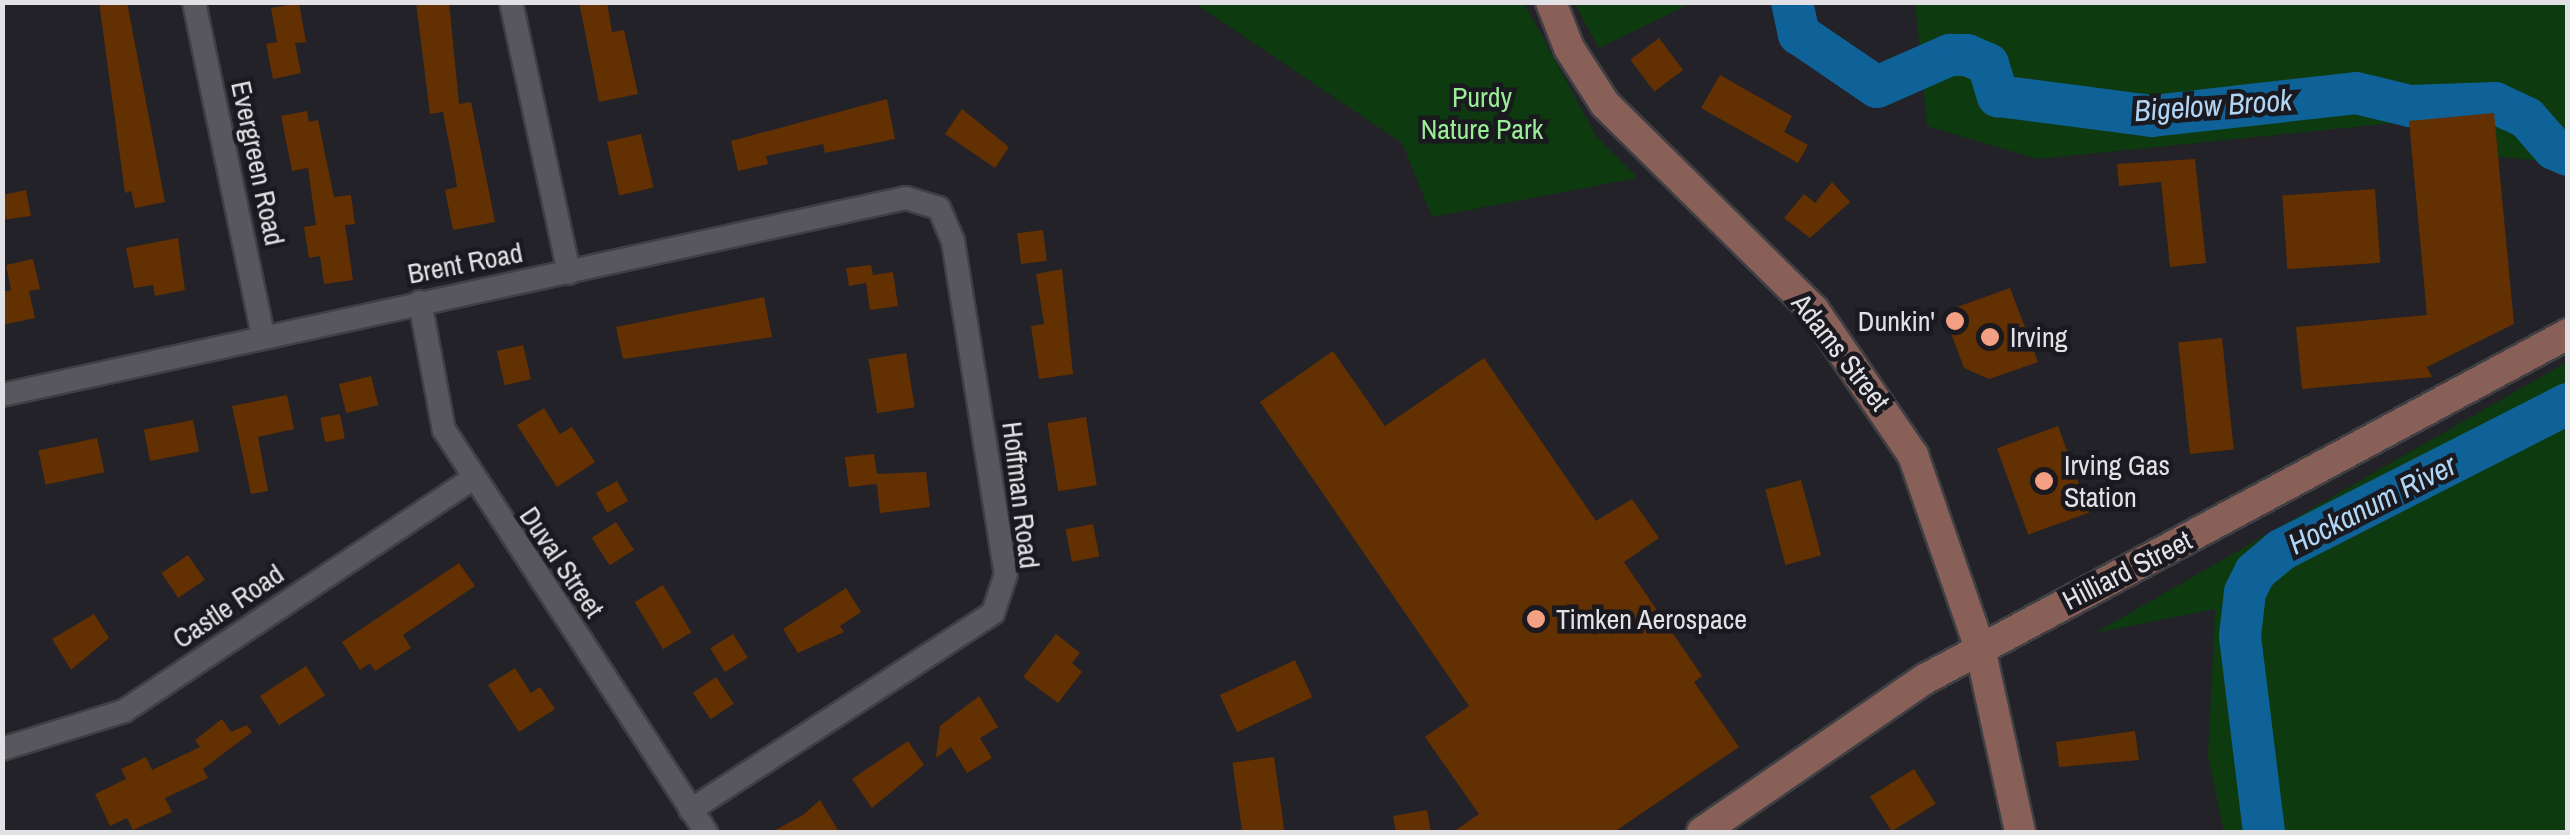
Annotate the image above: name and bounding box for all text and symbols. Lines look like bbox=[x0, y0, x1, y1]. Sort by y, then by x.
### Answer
street label: Evergreen Road bbox=[224, 78, 292, 248]
park label: Purdy Nature Park bbox=[1421, 80, 1543, 146]
water label: Bigelow Brook bbox=[2133, 82, 2293, 128]
street label: Brent Road bbox=[405, 235, 525, 291]
street label: Adams Street bbox=[1785, 287, 1897, 417]
place label: Dunkin' bbox=[1858, 304, 1935, 338]
marker: Dunkin' bbox=[1944, 310, 1966, 332]
place label: Irving bbox=[2010, 320, 2067, 354]
marker: Irving bbox=[1979, 326, 2001, 348]
street label: Hoffman Road bbox=[995, 420, 1047, 570]
water label: Hockanum River bbox=[2282, 446, 2462, 562]
place label: Irving Gas Station bbox=[2064, 448, 2170, 514]
marker: Irving Gas Station bbox=[2033, 470, 2055, 492]
street label: Duval Street bbox=[513, 500, 611, 624]
street label: Hilliard Street bbox=[2057, 523, 2197, 617]
street label: Castle Road bbox=[166, 557, 290, 655]
place label: Timken Aerospace bbox=[1556, 602, 1748, 636]
marker: Timken Aerospace bbox=[1525, 608, 1547, 630]

